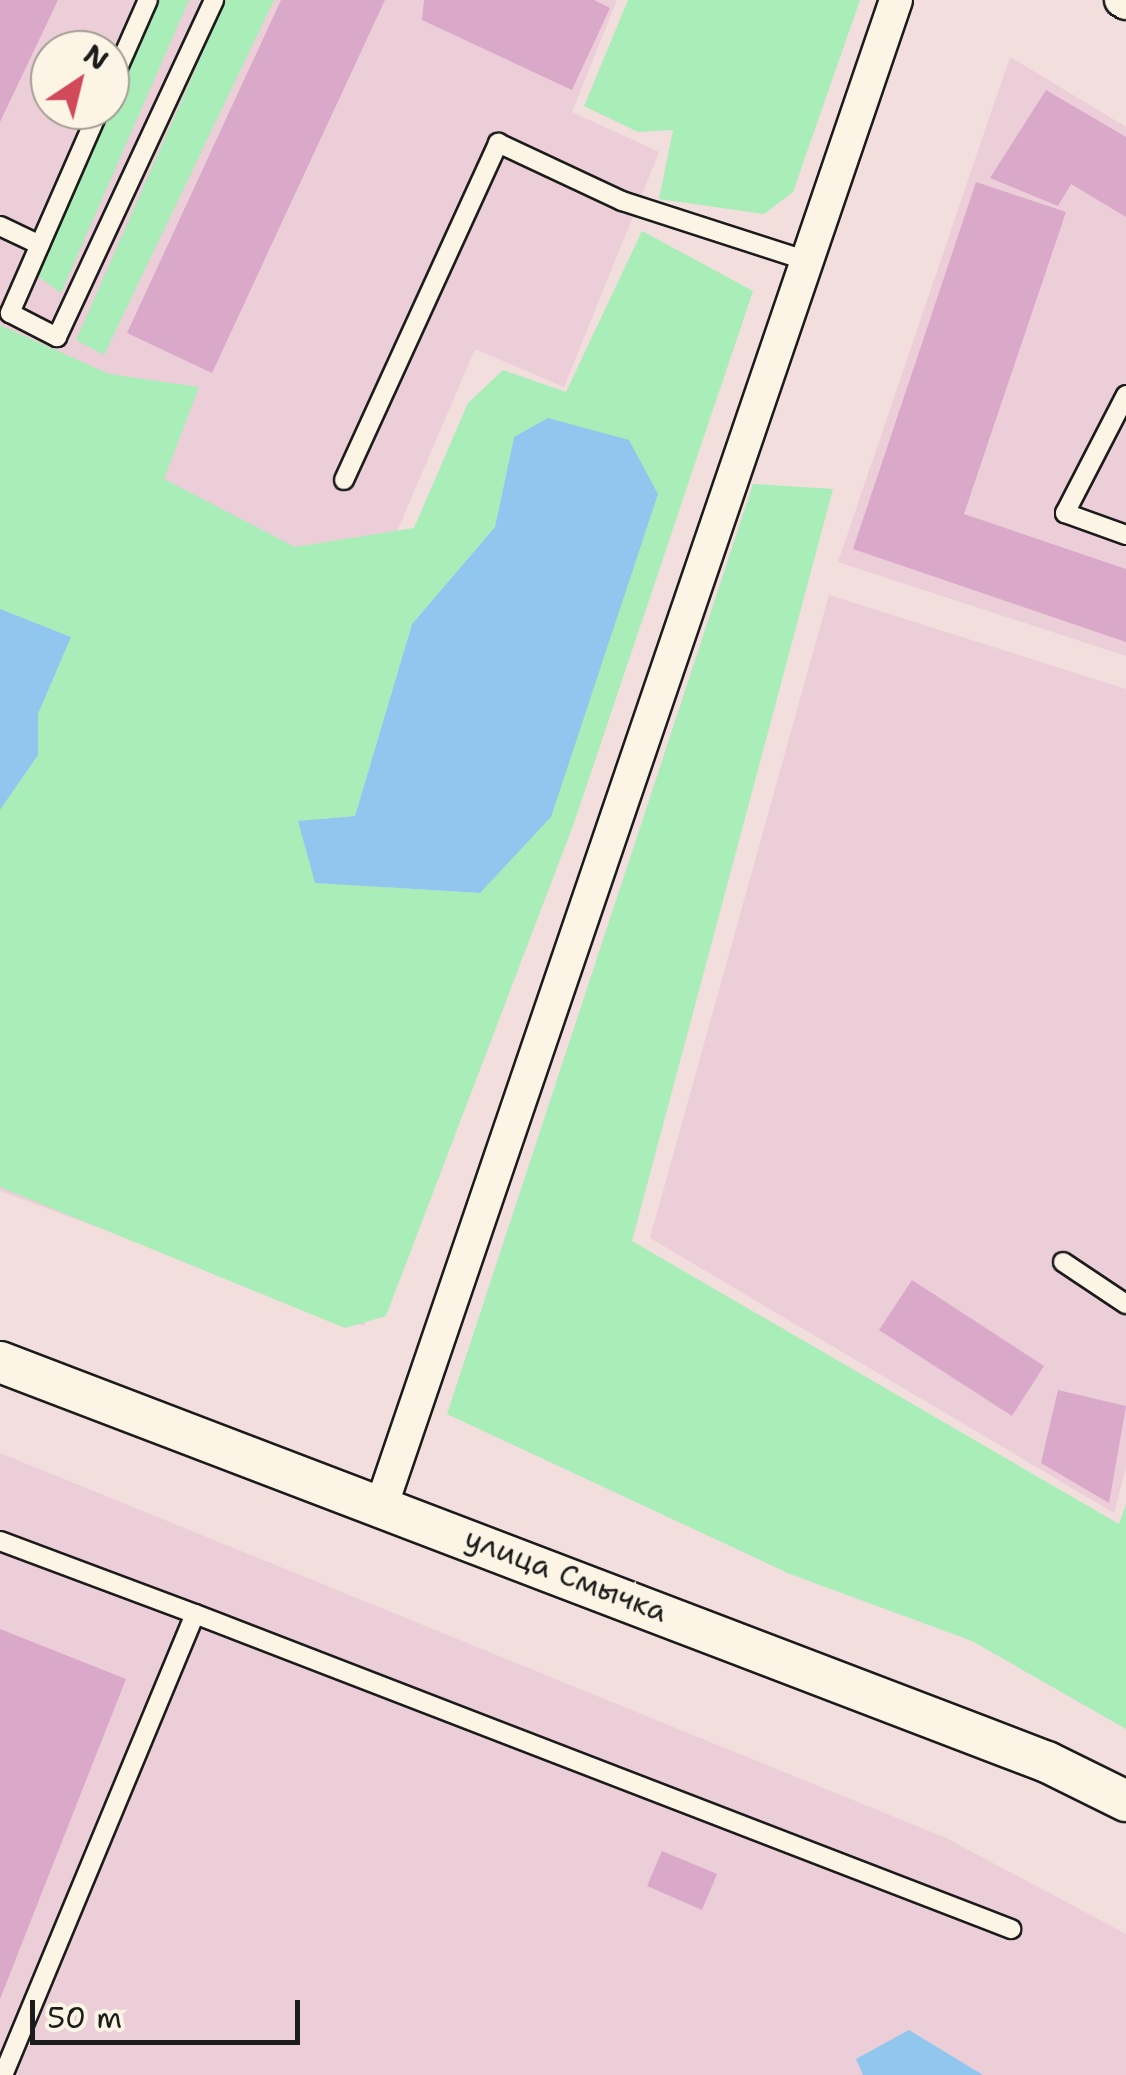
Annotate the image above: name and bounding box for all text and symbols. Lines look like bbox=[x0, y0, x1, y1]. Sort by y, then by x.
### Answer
north arrow bbox=[30, 30, 130, 130]
text: N bbox=[76, 35, 116, 79]
street label: улица Смычка bbox=[460, 1520, 672, 1630]
scale bar bbox=[35, 1980, 305, 2042]
text: 50 m bbox=[47, 1997, 122, 2038]

